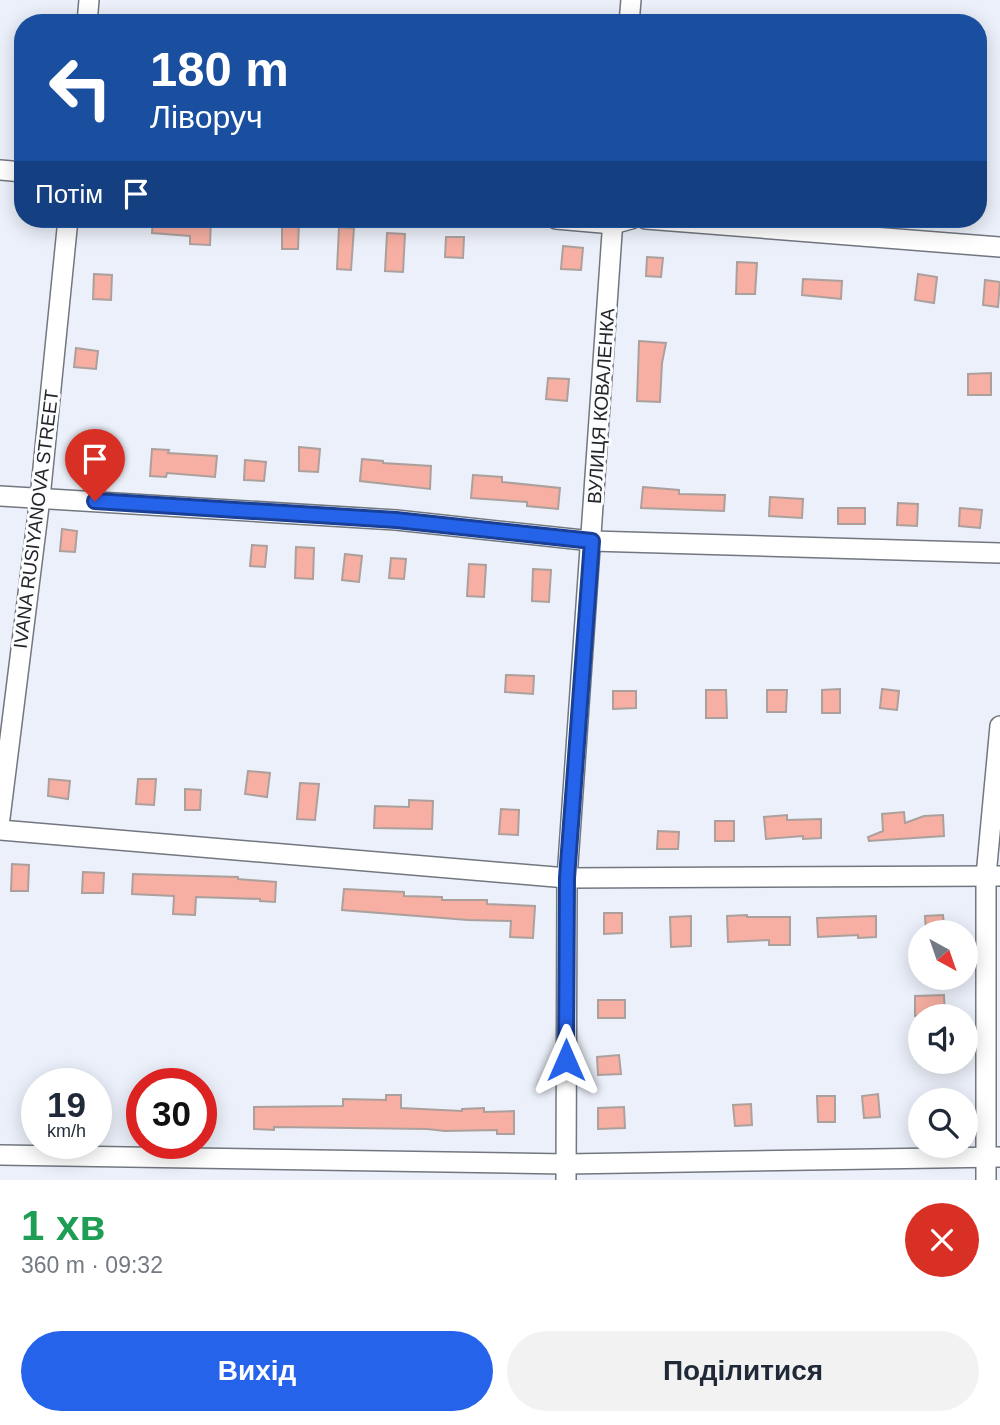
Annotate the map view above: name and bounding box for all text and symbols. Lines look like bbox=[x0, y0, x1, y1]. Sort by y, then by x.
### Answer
icon: left bbox=[35, 42, 126, 133]
text: 180 m bbox=[150, 42, 289, 96]
text: Ліворуч bbox=[150, 99, 263, 135]
icon: arrive bbox=[117, 175, 155, 213]
text: Потім bbox=[35, 179, 103, 209]
street label: ВУЛИЦЯ КОВАЛЕНКА bbox=[584, 307, 618, 505]
street label: IVANA RUSIYANOVA STREET bbox=[10, 388, 62, 650]
pin bbox=[65, 429, 125, 501]
icon: arrive bbox=[76, 440, 114, 478]
north arrow bbox=[908, 920, 978, 990]
map controls bbox=[908, 920, 978, 1158]
button: sound bbox=[908, 1004, 978, 1074]
position arrow bbox=[529, 1023, 603, 1097]
speed limit sign: 30 bbox=[126, 1068, 217, 1159]
text: 19 bbox=[47, 1085, 86, 1124]
button: search bbox=[908, 1088, 978, 1158]
text: km/h bbox=[47, 1121, 86, 1141]
text: 1 хв bbox=[21, 1202, 105, 1249]
button: close bbox=[905, 1203, 979, 1277]
text: 360 m · 09:32 bbox=[21, 1252, 163, 1278]
button: Вихід bbox=[21, 1331, 493, 1411]
button: Поділитися bbox=[507, 1331, 979, 1411]

